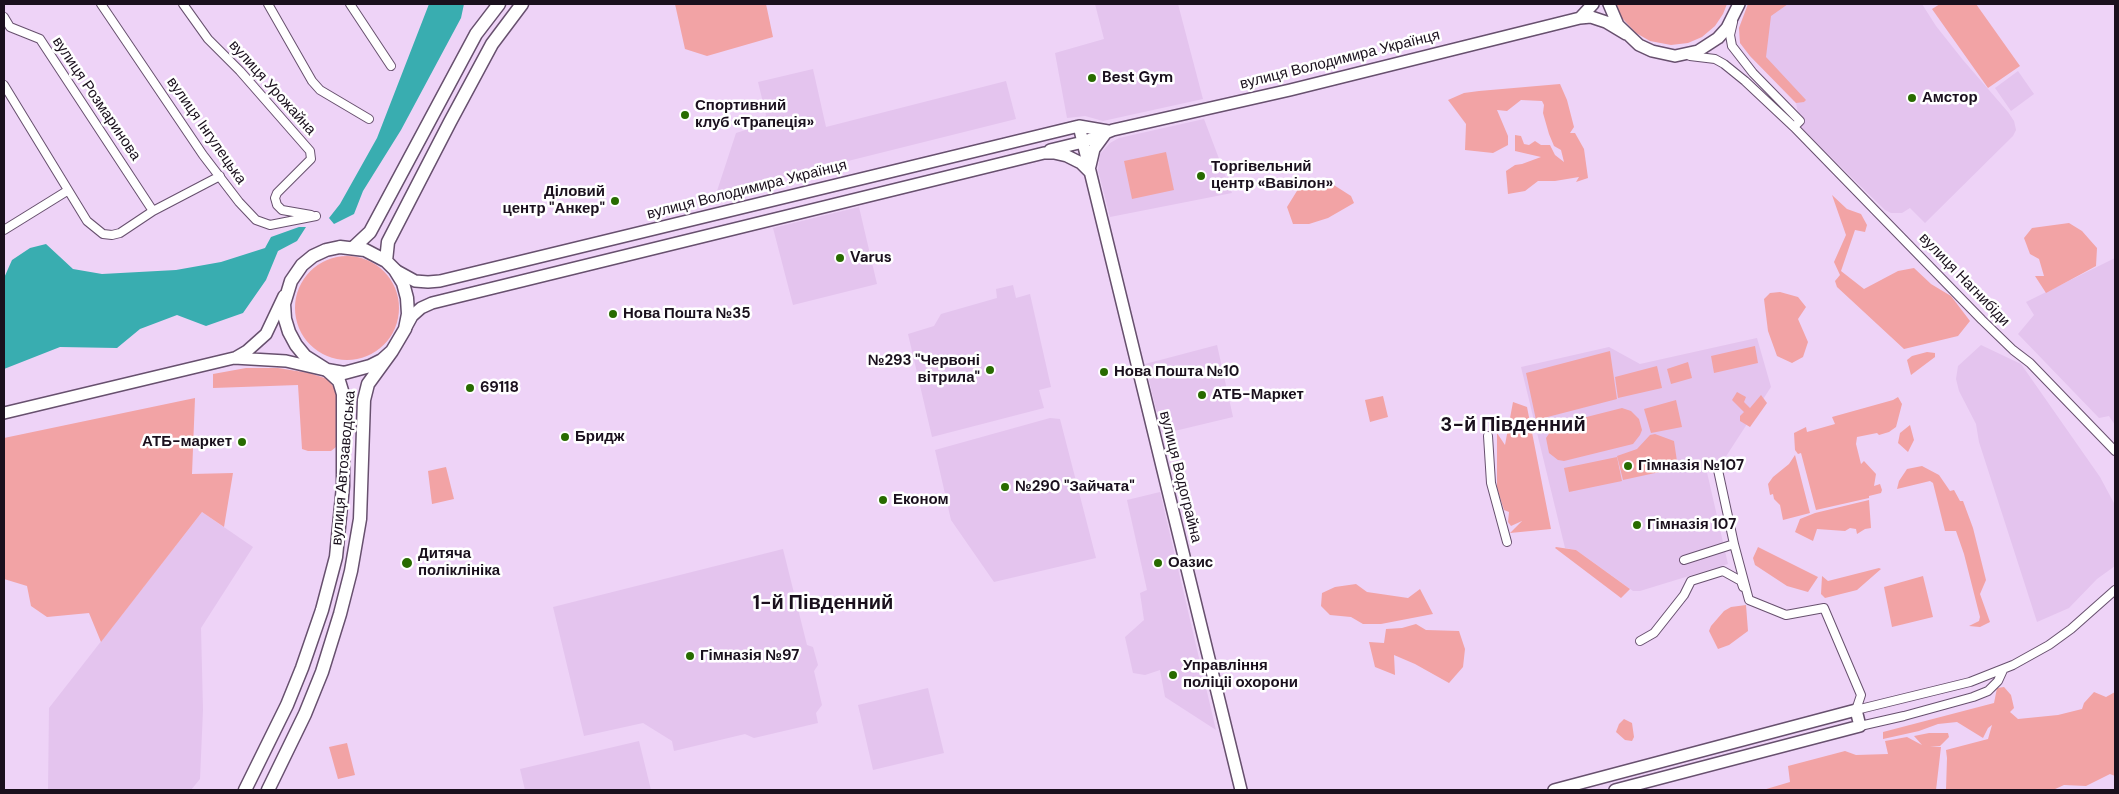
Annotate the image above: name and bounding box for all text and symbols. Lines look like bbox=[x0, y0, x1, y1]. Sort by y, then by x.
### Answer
street label: вулиця Володимира Українця bbox=[1238, 26, 1442, 94]
street label: вулиця Розмаринова bbox=[48, 34, 144, 164]
street label: вулиця Урожайна bbox=[225, 37, 319, 139]
place label: Best Gym bbox=[1102, 69, 1173, 87]
marker: Best Gym bbox=[1086, 72, 1098, 84]
street label: вулиця Інгулецька bbox=[162, 74, 250, 188]
place label: Амстор bbox=[1922, 89, 1978, 107]
marker: Амстор bbox=[1906, 92, 1918, 104]
place label: Спортивний клуб «Трапеція» bbox=[695, 97, 814, 132]
marker: Спортивний клуб «Трапеція» bbox=[679, 109, 691, 121]
street label: вулиця Володимира Українця bbox=[645, 156, 849, 224]
place label: Торгівельний центр «Вавілон» bbox=[1211, 158, 1333, 193]
marker: Торгівельний центр «Вавілон» bbox=[1195, 170, 1207, 182]
place label: Діловий центр "Анкер" bbox=[502, 183, 605, 218]
marker: Діловий центр "Анкер" bbox=[609, 195, 621, 207]
street label: вулиця Нагнибіди bbox=[1915, 230, 2013, 330]
place label: Varus bbox=[850, 249, 892, 267]
marker: Varus bbox=[834, 252, 846, 264]
place label: Нова Пошта №35 bbox=[623, 305, 751, 323]
marker: Нова Пошта №35 bbox=[607, 308, 619, 320]
place label: №293 "Червоні вітрила" bbox=[868, 352, 980, 387]
place label: Нова Пошта №10 bbox=[1114, 363, 1239, 381]
marker: №293 "Червоні вітрила" bbox=[984, 364, 996, 376]
marker: Нова Пошта №10 bbox=[1098, 366, 1110, 378]
place label: 69118 bbox=[480, 379, 519, 397]
marker: 69118 bbox=[464, 382, 476, 394]
place label: АТБ-Маркет bbox=[1212, 386, 1304, 404]
marker: АТБ-Маркет bbox=[1196, 389, 1208, 401]
street label: вулиця Автозаводська bbox=[328, 390, 360, 546]
street label: вулиця Водограйна bbox=[1155, 409, 1205, 545]
district label: 3-й Південний bbox=[1440, 414, 1586, 438]
place label: Бридж bbox=[575, 428, 624, 446]
marker: Бридж bbox=[559, 431, 571, 443]
place label: АТБ-маркет bbox=[142, 433, 232, 451]
marker: АТБ-маркет bbox=[236, 436, 248, 448]
place label: Гімназія №107 bbox=[1638, 457, 1744, 475]
marker: Гімназія №107 bbox=[1622, 460, 1634, 472]
place label: №290 "Зайчата" bbox=[1015, 478, 1135, 496]
marker: №290 "Зайчата" bbox=[999, 481, 1011, 493]
place label: Економ bbox=[893, 491, 949, 509]
marker: Економ bbox=[877, 494, 889, 506]
place label: Гімназія 107 bbox=[1647, 516, 1736, 534]
marker: Гімназія 107 bbox=[1631, 519, 1643, 531]
place label: Дитяча поліклініка bbox=[418, 545, 500, 580]
place label: Оазис bbox=[1168, 554, 1213, 572]
marker: Дитяча поліклініка bbox=[400, 556, 414, 570]
marker: Оазис bbox=[1152, 557, 1164, 569]
district label: 1-й Південний bbox=[753, 592, 893, 616]
place label: Гімназія №97 bbox=[700, 647, 799, 665]
marker: Гімназія №97 bbox=[684, 650, 696, 662]
place label: Управлiння полiцii охорони bbox=[1183, 657, 1298, 692]
marker: Управлiння полiцii охорони bbox=[1167, 669, 1179, 681]

